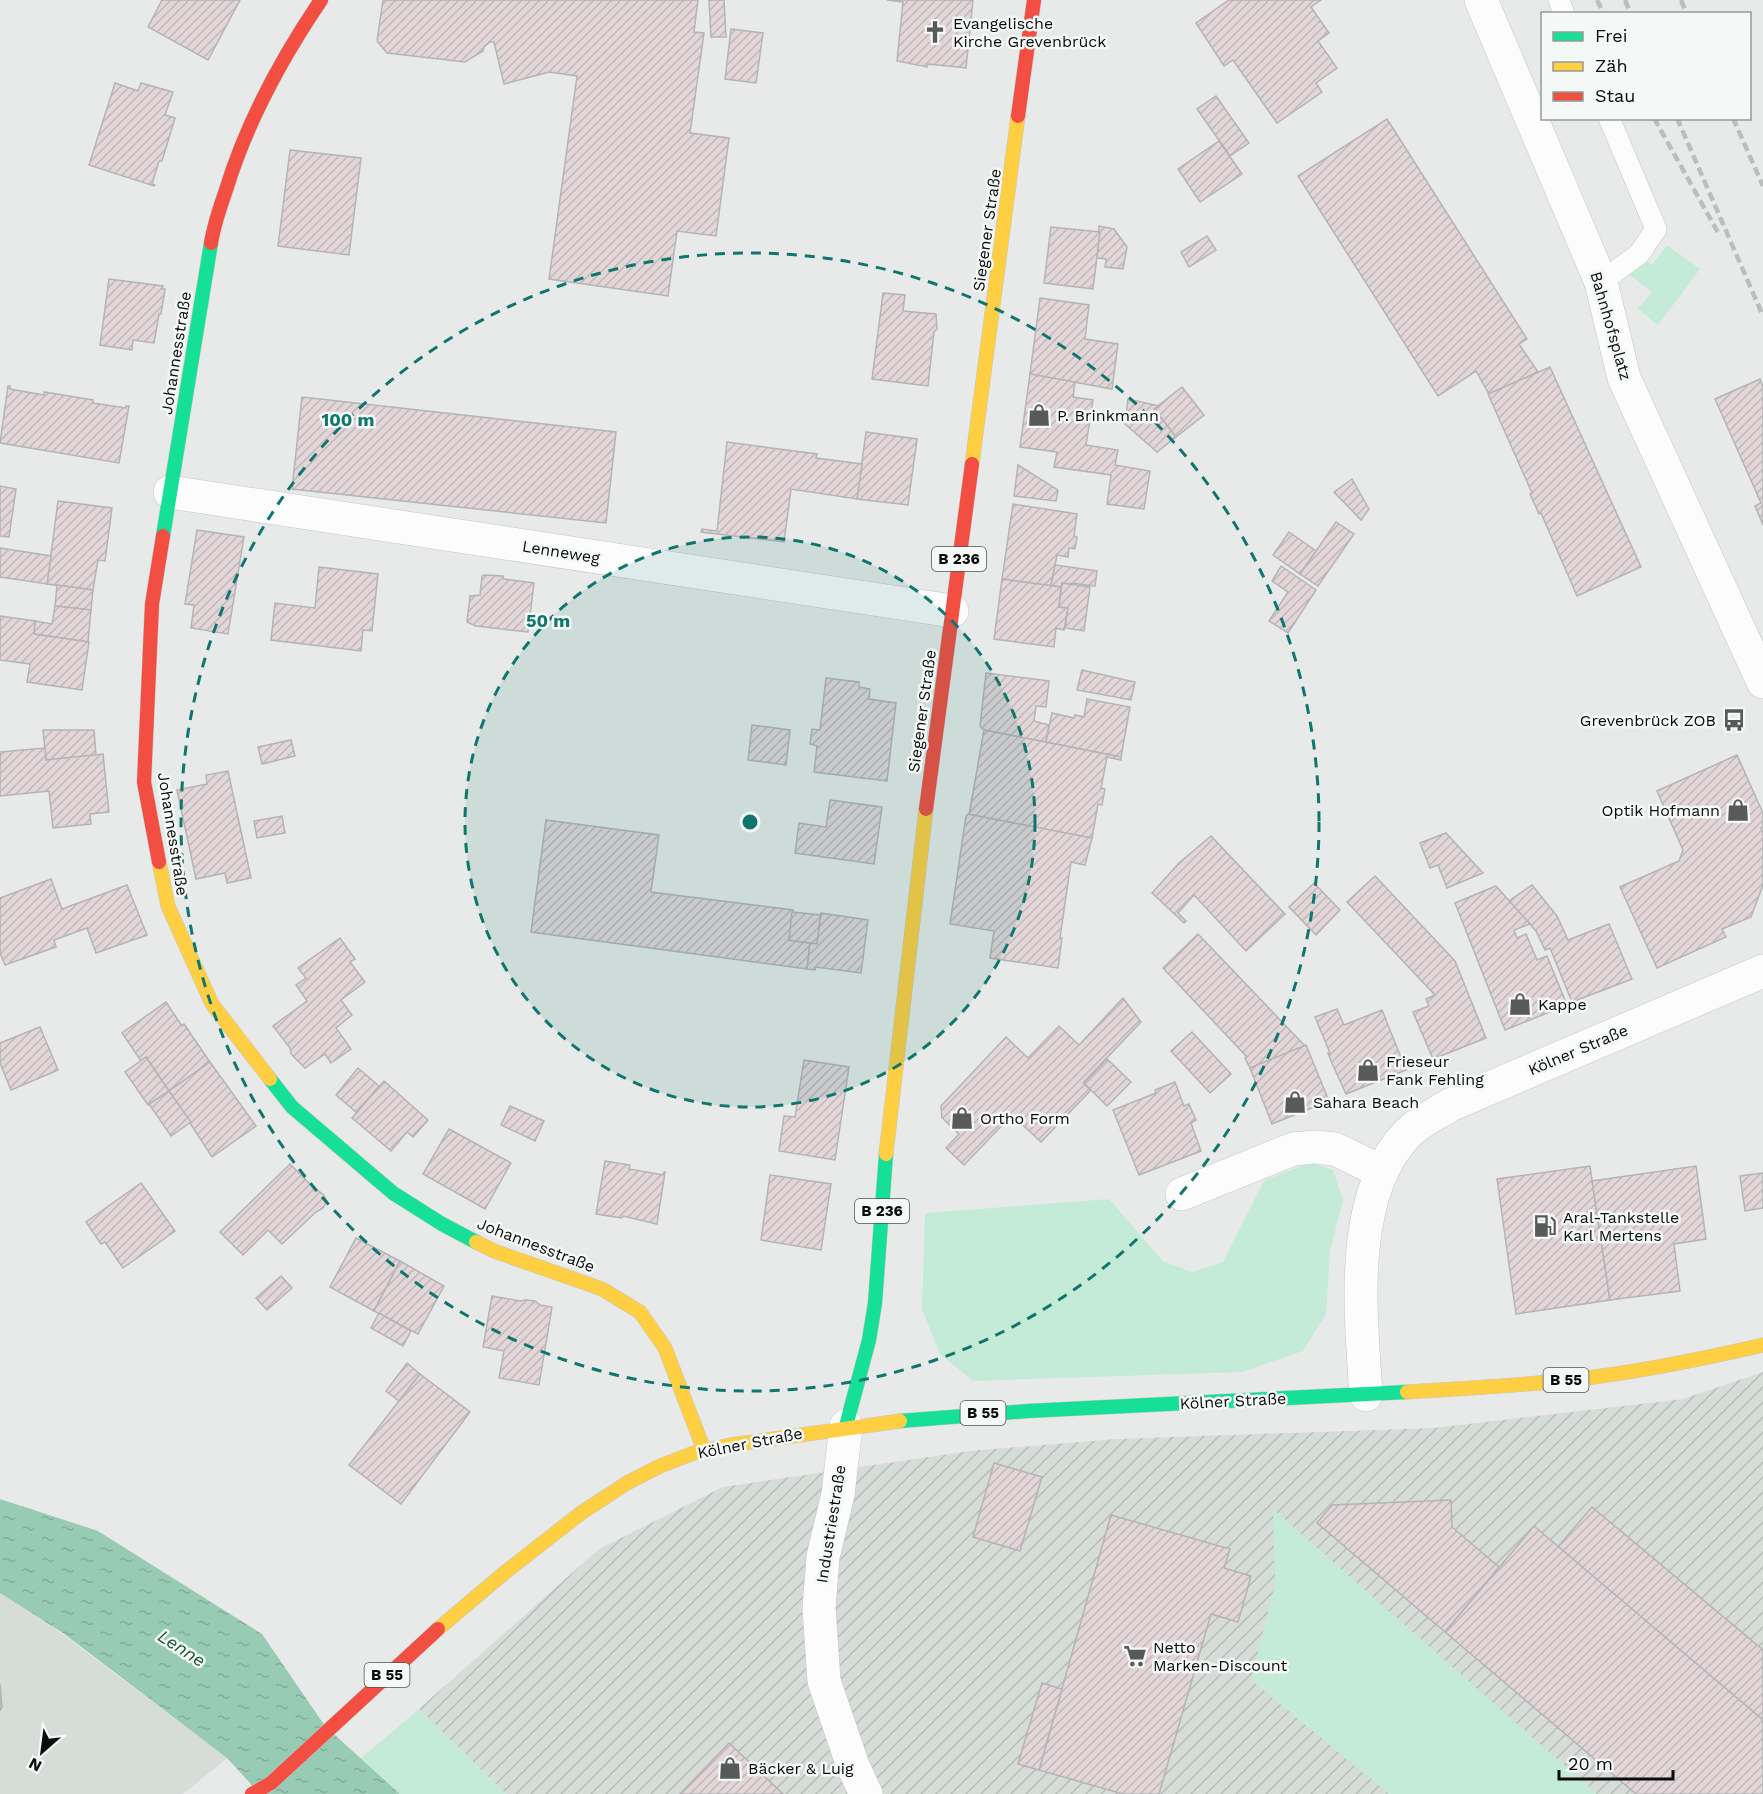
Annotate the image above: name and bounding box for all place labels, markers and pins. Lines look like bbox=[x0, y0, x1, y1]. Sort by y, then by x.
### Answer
place label: Evangelische Kirche Grevenbrück bbox=[953, 14, 1106, 51]
church icon: Evangelische Kirche Grevenbrück bbox=[922, 19, 948, 45]
shop icon: P. Brinkmann bbox=[1026, 402, 1052, 428]
place label: P. Brinkmann bbox=[1057, 406, 1159, 425]
bus stop icon: Grevenbrück ZOB bbox=[1721, 707, 1747, 733]
place label: Grevenbrück ZOB bbox=[1580, 711, 1716, 730]
shop icon: Optik Hofmann bbox=[1725, 797, 1751, 823]
place label: Optik Hofmann bbox=[1602, 801, 1720, 820]
centre of rings bbox=[740, 812, 760, 832]
shop icon: Kappe bbox=[1507, 991, 1533, 1017]
place label: Kappe bbox=[1538, 995, 1587, 1014]
place label: Frieseur Fank Fehling bbox=[1386, 1052, 1484, 1089]
shop icon: Frieseur Fank Fehling bbox=[1355, 1057, 1381, 1083]
shop icon: Sahara Beach bbox=[1282, 1089, 1308, 1115]
place label: Sahara Beach bbox=[1313, 1093, 1419, 1112]
shop icon: Ortho Form bbox=[949, 1105, 975, 1131]
place label: Ortho Form bbox=[980, 1109, 1070, 1128]
place label: Aral-Tankstelle Karl Mertens bbox=[1563, 1208, 1679, 1245]
fuel station icon: Aral-Tankstelle Karl Mertens bbox=[1532, 1213, 1558, 1239]
place label: Netto Marken-Discount bbox=[1153, 1638, 1288, 1675]
supermarket icon: Netto Marken-Discount bbox=[1122, 1643, 1148, 1669]
shop icon: Bäcker & Luig bbox=[717, 1755, 743, 1781]
place label: Bäcker & Luig bbox=[748, 1759, 854, 1778]

